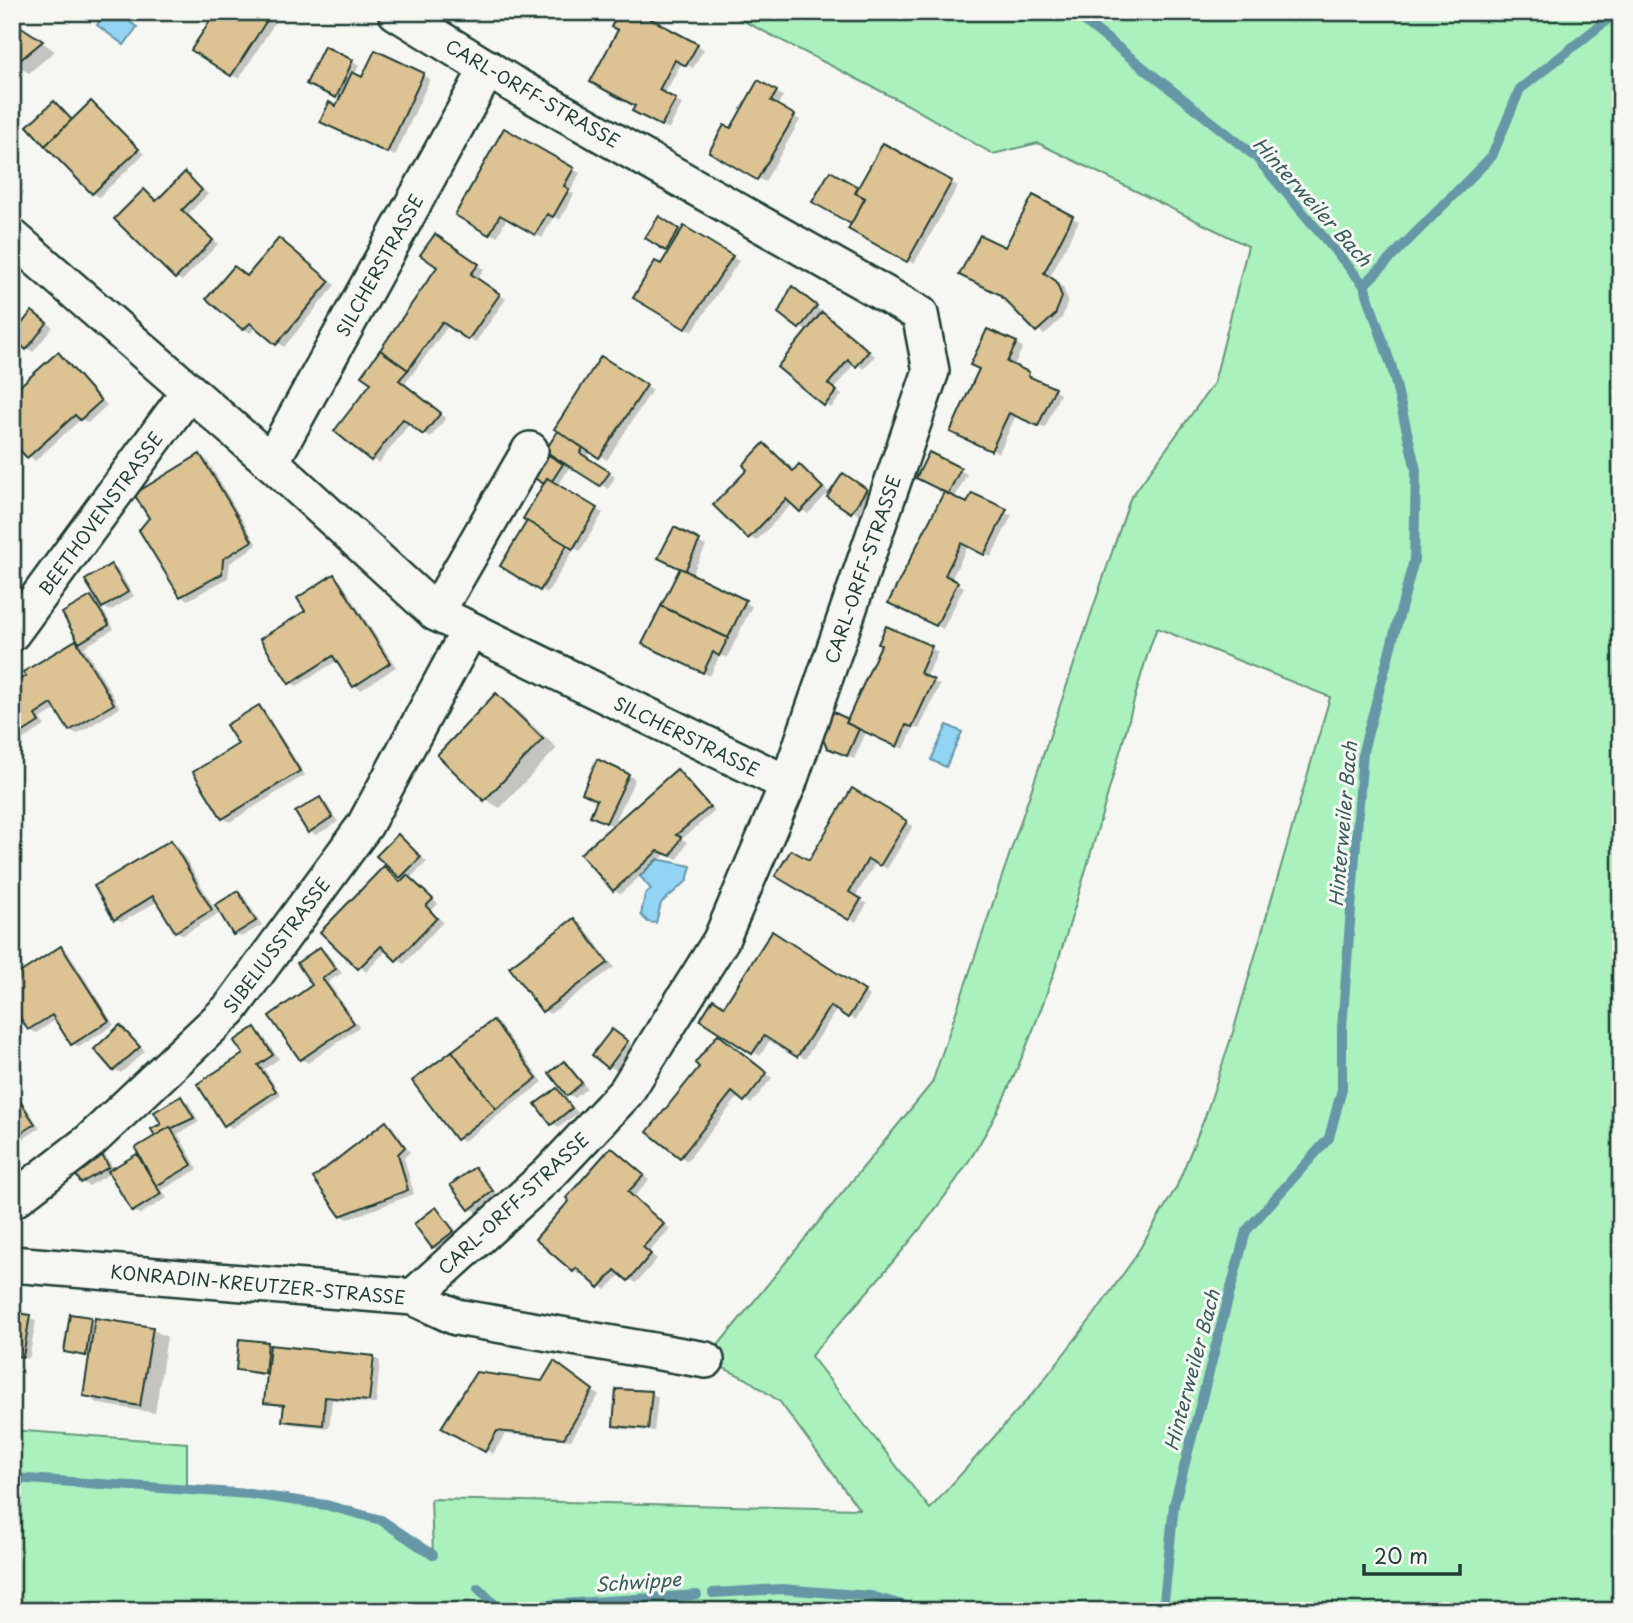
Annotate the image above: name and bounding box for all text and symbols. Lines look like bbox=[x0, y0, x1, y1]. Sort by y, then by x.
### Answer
street label: CARL-ORFF-STRASSE bbox=[441, 32, 625, 154]
water label: Hinterweiler Bach bbox=[1247, 130, 1379, 273]
street label: SILCHERSTRASSE bbox=[329, 189, 429, 341]
street label: BEETHOVENSTRASSE bbox=[31, 426, 169, 600]
street label: CARL-ORFF-STRASSE bbox=[817, 471, 907, 667]
street label: SILCHERSTRASSE bbox=[610, 689, 764, 783]
water label: Hinterweiler Bach bbox=[1321, 739, 1363, 908]
street label: SIBELIUSSTRASSE bbox=[216, 871, 336, 1019]
street label: CARL-ORFF-STRASSE bbox=[432, 1126, 594, 1280]
street label: KONRADIN-KREUTZER-STRASSE bbox=[109, 1258, 407, 1310]
water label: Hinterweiler Bach bbox=[1156, 1286, 1226, 1454]
scale bar bbox=[1364, 1532, 1460, 1576]
text: 20 m bbox=[1374, 1539, 1428, 1571]
water label: Schwippe bbox=[594, 1564, 683, 1598]

